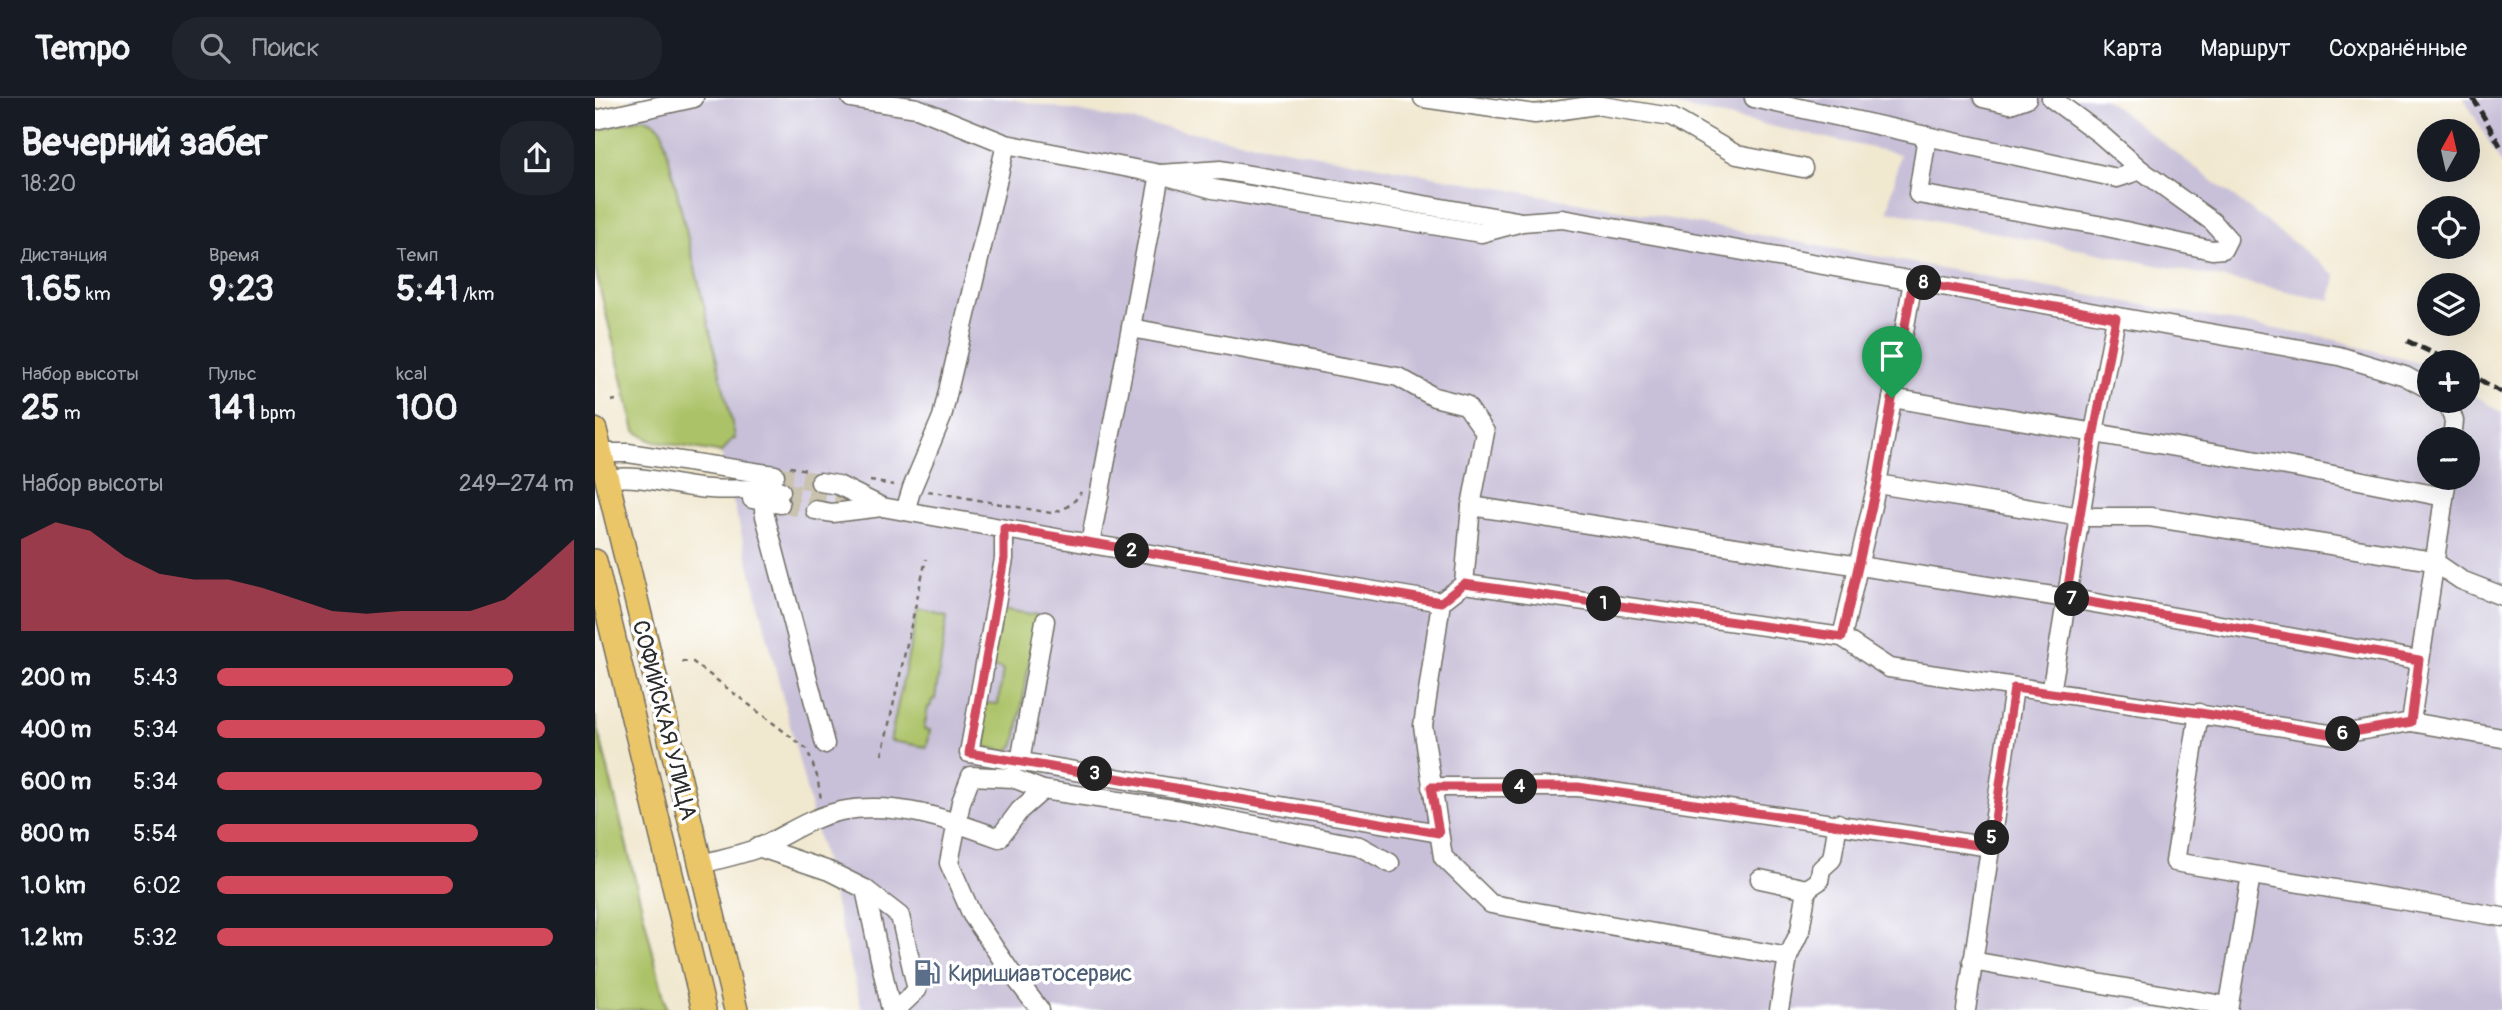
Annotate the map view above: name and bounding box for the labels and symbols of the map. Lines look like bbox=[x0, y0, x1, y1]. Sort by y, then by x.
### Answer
north arrow bbox=[2417, 119, 2480, 182]
pin: 8 bbox=[1907, 266, 1941, 300]
pin bbox=[1862, 326, 1922, 398]
pin: 2 bbox=[1115, 533, 1149, 568]
pin: 7 bbox=[2055, 582, 2089, 616]
pin: 1 bbox=[1587, 587, 1621, 622]
street label: СОФИЙСКАЯ УЛИЦА bbox=[626, 617, 703, 823]
pin: 6 bbox=[2325, 716, 2361, 752]
pin: 3 bbox=[1077, 756, 1113, 792]
pin: 4 bbox=[1503, 770, 1537, 804]
pin: 5 bbox=[1975, 820, 2009, 856]
fuel station icon: Киришиавтосервис bbox=[912, 958, 942, 988]
place label: Киришиавтосервис bbox=[948, 959, 1132, 988]

